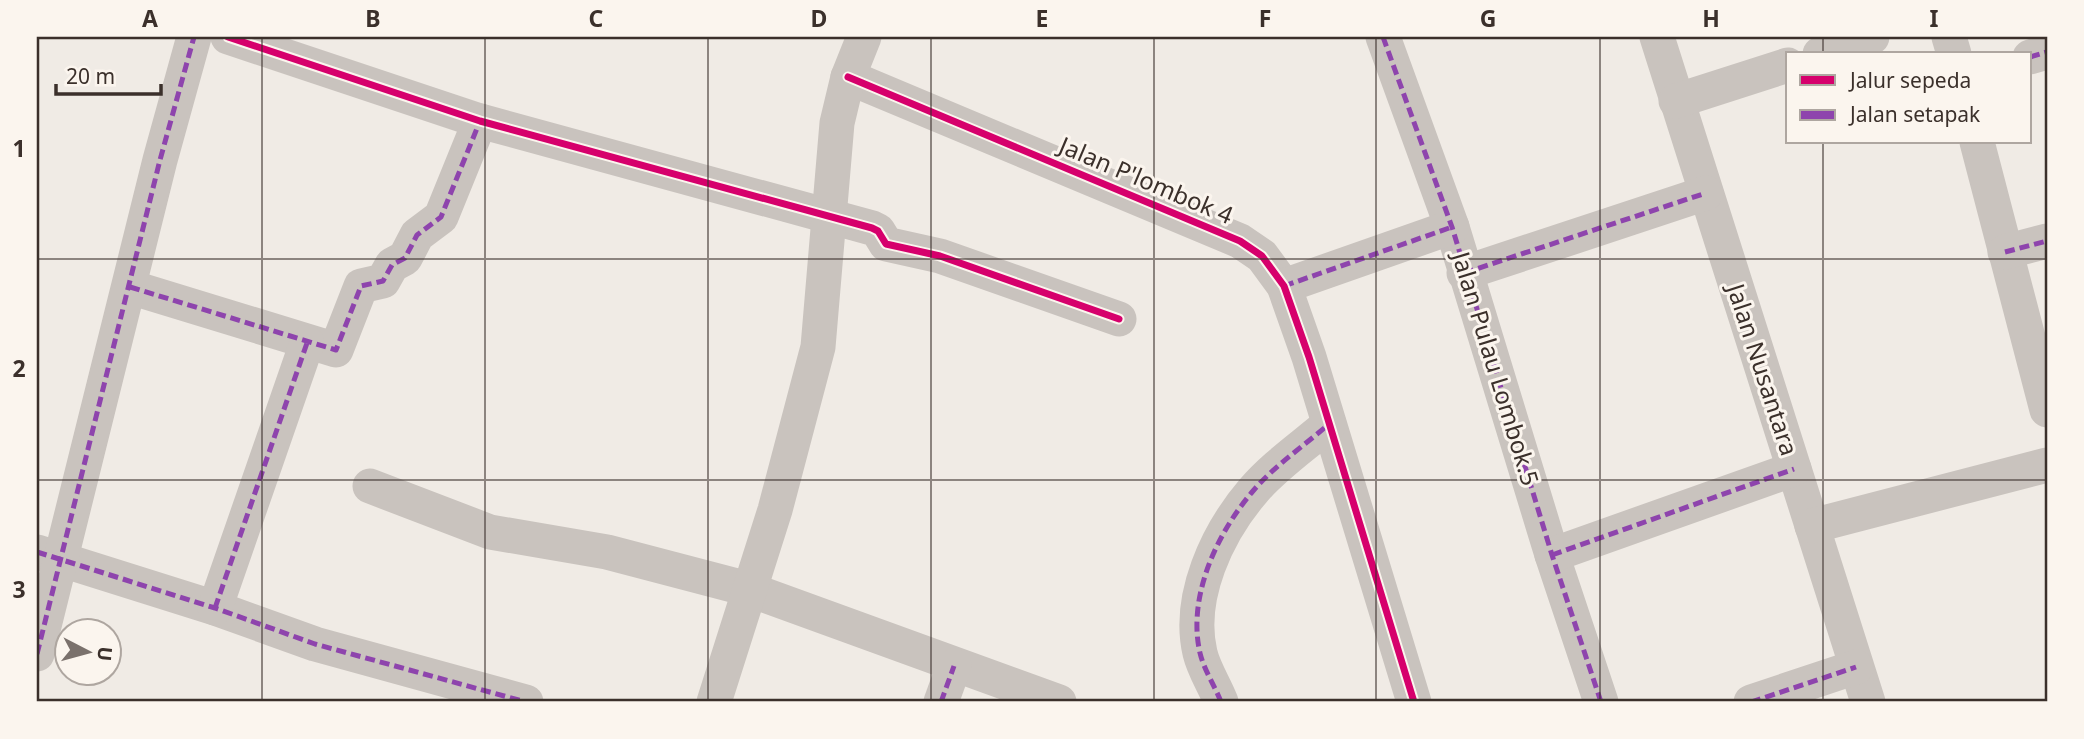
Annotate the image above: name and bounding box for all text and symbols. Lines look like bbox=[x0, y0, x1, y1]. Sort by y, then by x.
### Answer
text: A bbox=[142, 2, 158, 34]
text: B bbox=[365, 2, 381, 34]
text: C bbox=[589, 2, 604, 34]
text: D bbox=[811, 2, 827, 34]
text: E bbox=[1036, 2, 1048, 34]
text: F bbox=[1259, 2, 1271, 34]
text: G bbox=[1480, 2, 1496, 34]
text: H bbox=[1702, 2, 1720, 34]
text: I bbox=[1930, 2, 1939, 34]
scale bar bbox=[56, 52, 161, 96]
legend bbox=[1786, 52, 2032, 144]
text: 20 m bbox=[66, 62, 115, 90]
text: Jalur sepeda bbox=[1848, 66, 1971, 94]
text: Jalan setapak bbox=[1848, 100, 1981, 128]
street label: Jalan P'lombok 4 bbox=[1053, 127, 1239, 231]
text: 1 bbox=[12, 132, 26, 164]
street label: Jalan Pulau Lombok.5 bbox=[1445, 246, 1548, 489]
street label: Jalan Nusantara bbox=[1720, 278, 1807, 460]
text: 2 bbox=[12, 352, 26, 384]
text: 3 bbox=[12, 573, 26, 605]
north arrow bbox=[52, 616, 122, 686]
text: U bbox=[91, 645, 119, 662]

